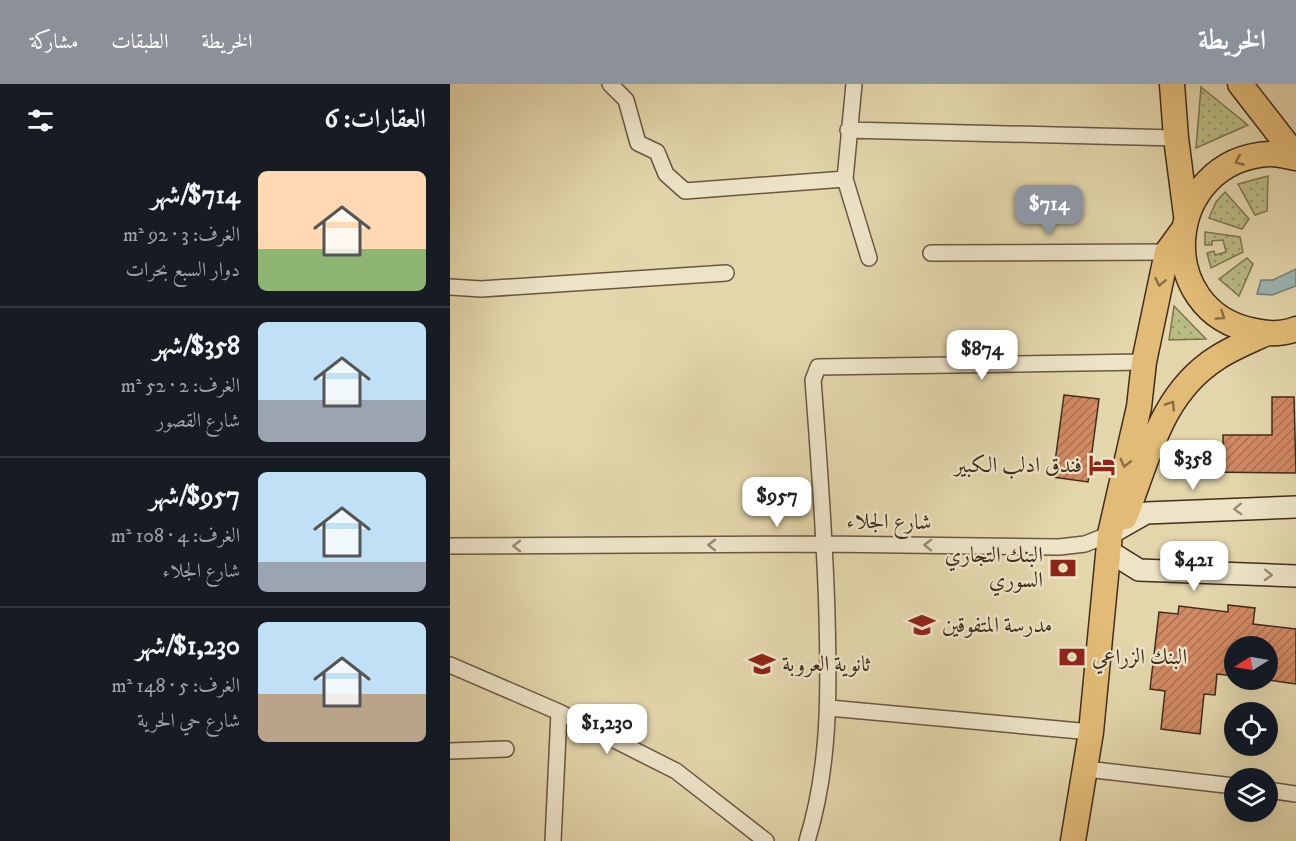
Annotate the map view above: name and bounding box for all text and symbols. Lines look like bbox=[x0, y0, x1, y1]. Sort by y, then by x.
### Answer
text: الخريطة bbox=[1198, 23, 1266, 58]
text: مشاركة bbox=[30, 29, 78, 55]
text: الطبقات bbox=[111, 29, 168, 55]
text: الخريطة bbox=[201, 29, 253, 55]
text: العقارات: 6 bbox=[325, 103, 426, 136]
icon: filters bbox=[24, 104, 57, 137]
one-way arrow bbox=[1234, 154, 1245, 166]
text: $714/شهر bbox=[151, 179, 240, 212]
pin: $714 bbox=[1013, 185, 1085, 236]
text: $714 bbox=[1029, 192, 1069, 217]
icon: home bbox=[306, 195, 378, 267]
text: الغرف: 3 · 92 m² bbox=[123, 223, 240, 248]
text: دوار السبع بحرات bbox=[126, 258, 240, 283]
one-way arrow bbox=[1155, 277, 1168, 287]
one-way arrow bbox=[1215, 309, 1226, 320]
text: $358/شهر bbox=[153, 330, 240, 363]
pin: $874 bbox=[946, 330, 1018, 381]
text: $874 bbox=[961, 337, 1003, 362]
icon: home bbox=[306, 346, 378, 418]
text: الغرف: 2 · 52 m² bbox=[121, 374, 240, 399]
one-way arrow bbox=[1164, 401, 1176, 411]
text: شارع القصور bbox=[156, 409, 240, 434]
pin: $358 bbox=[1157, 440, 1229, 491]
text: $358 bbox=[1174, 447, 1212, 472]
hotel icon: فندق ادلب الكبير bbox=[1087, 450, 1117, 480]
place label: فندق ادلب الكبير bbox=[952, 452, 1082, 479]
one-way arrow bbox=[1120, 457, 1132, 468]
pin: $957 bbox=[741, 477, 813, 528]
text: $957/شهر bbox=[149, 480, 240, 513]
text: $957 bbox=[756, 484, 798, 509]
icon: home bbox=[306, 496, 378, 568]
one-way arrow bbox=[1233, 503, 1242, 516]
street label: شارع الجلاء bbox=[846, 508, 932, 540]
text: الغرف: 4 · 108 m² bbox=[111, 524, 240, 549]
one-way arrow bbox=[707, 539, 716, 551]
one-way arrow bbox=[923, 539, 932, 551]
one-way arrow bbox=[512, 540, 521, 552]
pin: $421 bbox=[1158, 541, 1230, 592]
place label: البنك التجاري السوري bbox=[944, 542, 1043, 597]
text: $421 bbox=[1174, 548, 1214, 573]
bank icon: البنك التجاري السوري bbox=[1048, 553, 1078, 583]
text: شارع الجلاء bbox=[163, 559, 240, 584]
one-way arrow bbox=[1264, 569, 1273, 582]
school or university icon: مدرسة المتفوقين bbox=[907, 610, 937, 640]
place label: مدرسة المتفوقين bbox=[942, 612, 1052, 639]
text: $1,230/شهر bbox=[136, 630, 240, 663]
north arrow bbox=[1224, 636, 1278, 690]
map controls bbox=[1224, 636, 1278, 822]
bank icon: البنك الزراعي bbox=[1057, 642, 1087, 672]
place label: البنك الزراعي bbox=[1092, 644, 1187, 675]
icon: home bbox=[306, 646, 378, 718]
school or university icon: ثانوية العروبة bbox=[747, 649, 777, 679]
place label: ثانوية العروبة bbox=[782, 651, 871, 678]
text: الغرف: 5 · 148 m² bbox=[111, 674, 240, 699]
button: locate bbox=[1224, 702, 1278, 756]
pin: $1,230 bbox=[558, 704, 656, 755]
text: شارع حي الحرية bbox=[137, 709, 240, 734]
text: $1,230 bbox=[581, 711, 633, 736]
button: layers bbox=[1224, 768, 1278, 822]

